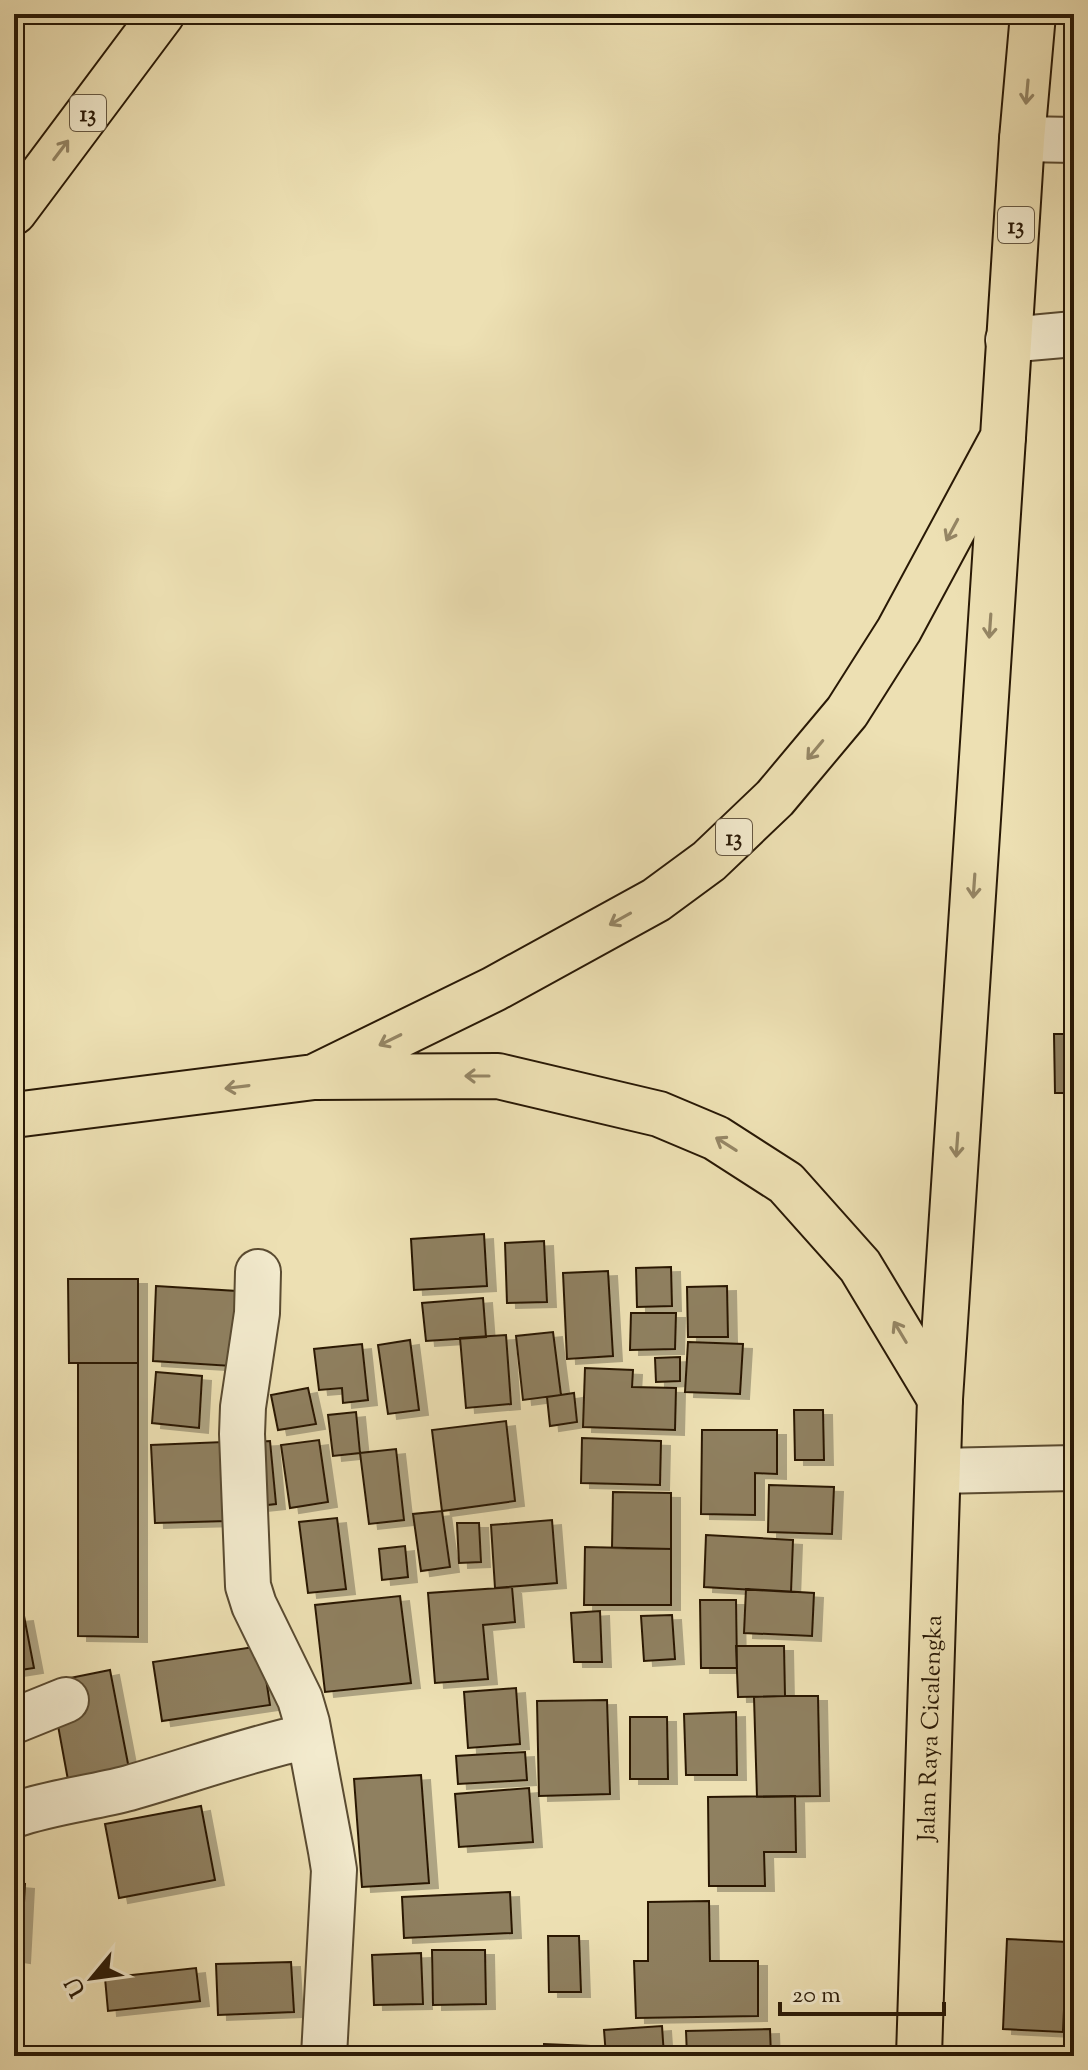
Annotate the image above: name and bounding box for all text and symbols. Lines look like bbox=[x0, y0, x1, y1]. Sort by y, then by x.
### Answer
one-way arrow bbox=[1019, 78, 1034, 105]
road number: 13 bbox=[70, 95, 106, 131]
one-way arrow bbox=[52, 139, 69, 161]
road number: 13 bbox=[998, 207, 1034, 243]
one-way arrow bbox=[944, 518, 960, 541]
one-way arrow bbox=[982, 612, 997, 639]
one-way arrow bbox=[806, 739, 824, 760]
road number: 13 bbox=[716, 819, 752, 855]
one-way arrow bbox=[966, 872, 981, 899]
one-way arrow bbox=[609, 912, 633, 928]
one-way arrow bbox=[378, 1033, 402, 1048]
one-way arrow bbox=[464, 1068, 491, 1084]
one-way arrow bbox=[225, 1080, 250, 1095]
one-way arrow bbox=[949, 1131, 964, 1158]
one-way arrow bbox=[715, 1136, 738, 1152]
one-way arrow bbox=[892, 1321, 908, 1344]
street label: Jalan Raya Cicalengka bbox=[911, 1615, 952, 1844]
north arrow bbox=[52, 1938, 132, 2018]
scale bar bbox=[780, 1966, 944, 2016]
text: U bbox=[59, 1971, 95, 2002]
text: 20 m bbox=[792, 1979, 841, 2013]

